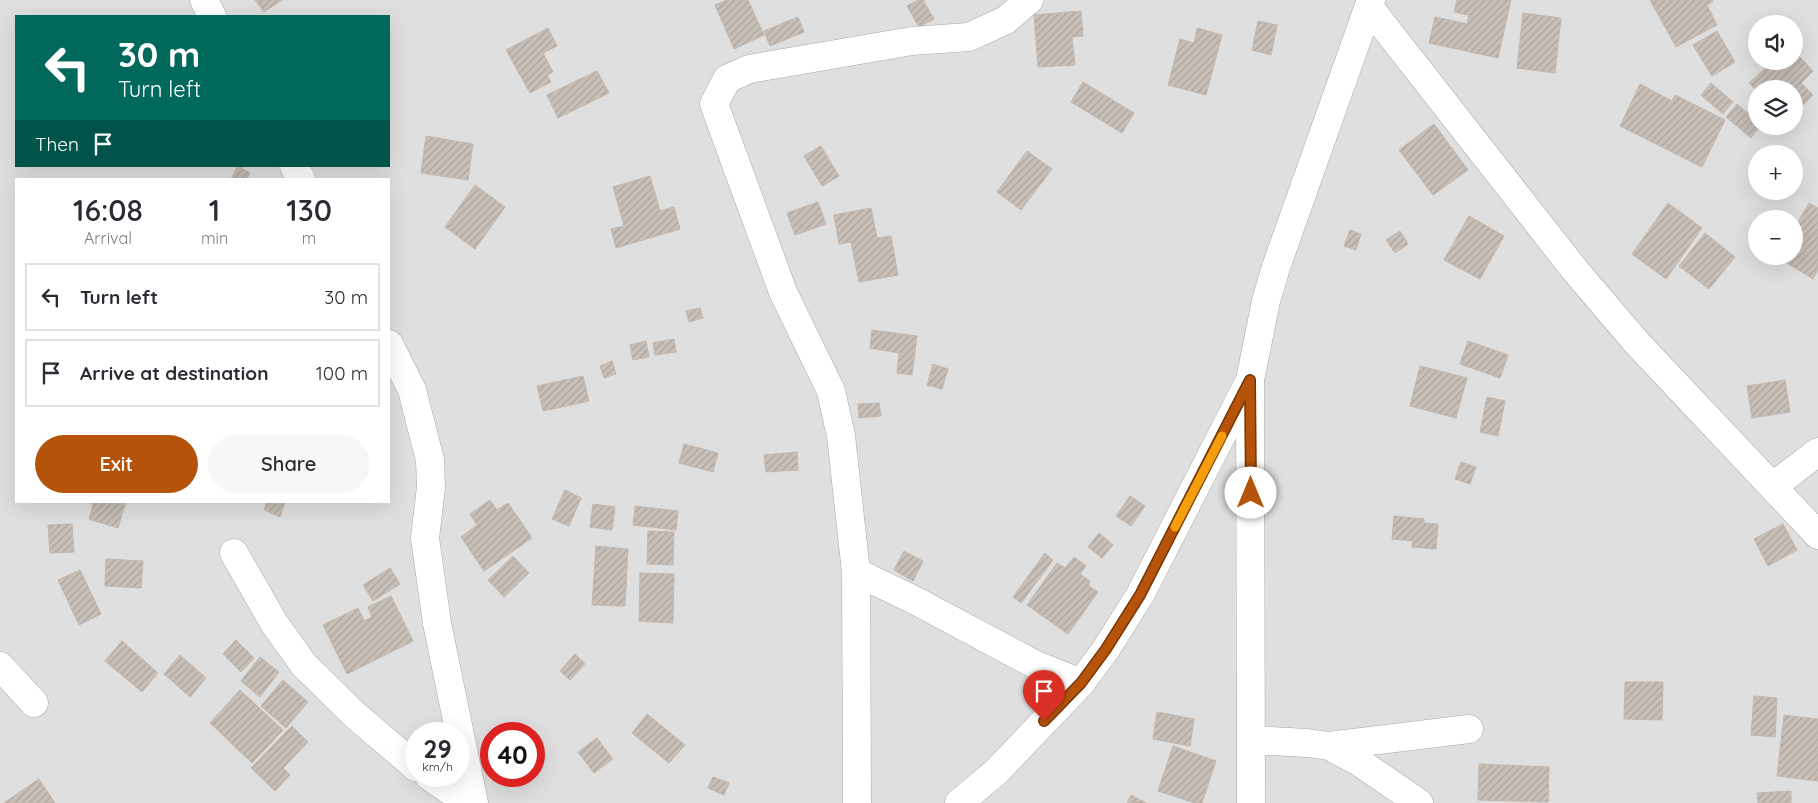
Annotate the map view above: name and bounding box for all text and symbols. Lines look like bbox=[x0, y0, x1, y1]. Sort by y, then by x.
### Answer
map controls bbox=[1748, 15, 1803, 265]
button: sound bbox=[1748, 15, 1803, 70]
text: 30 m bbox=[118, 32, 200, 76]
icon: left bbox=[35, 35, 100, 100]
text: Turn left bbox=[118, 75, 201, 103]
button: layers bbox=[1748, 80, 1803, 135]
icon: arrive bbox=[89, 130, 117, 158]
text: Then bbox=[35, 132, 79, 156]
button: + bbox=[1748, 145, 1803, 200]
text: 16:08 bbox=[73, 191, 143, 229]
text: 1 bbox=[209, 191, 220, 229]
text: 130 bbox=[286, 191, 332, 229]
button: − bbox=[1748, 210, 1803, 265]
text: Arrival bbox=[84, 228, 132, 248]
text: min bbox=[201, 228, 228, 248]
text: m bbox=[302, 228, 316, 248]
icon: left bbox=[37, 283, 65, 311]
text: Turn left bbox=[80, 285, 158, 309]
text: 30 m bbox=[324, 285, 368, 309]
icon: arrive bbox=[37, 359, 65, 387]
text: Arrive at destination bbox=[80, 361, 269, 385]
text: 100 m bbox=[316, 361, 368, 385]
button: Exit bbox=[35, 435, 198, 493]
button: Share bbox=[208, 435, 370, 493]
position arrow bbox=[1224, 466, 1276, 518]
pin bbox=[1023, 670, 1065, 721]
icon: arrive bbox=[1030, 677, 1058, 705]
speed limit sign: 40 bbox=[480, 722, 545, 787]
text: 29 bbox=[423, 733, 452, 764]
text: km/h bbox=[422, 759, 453, 774]

